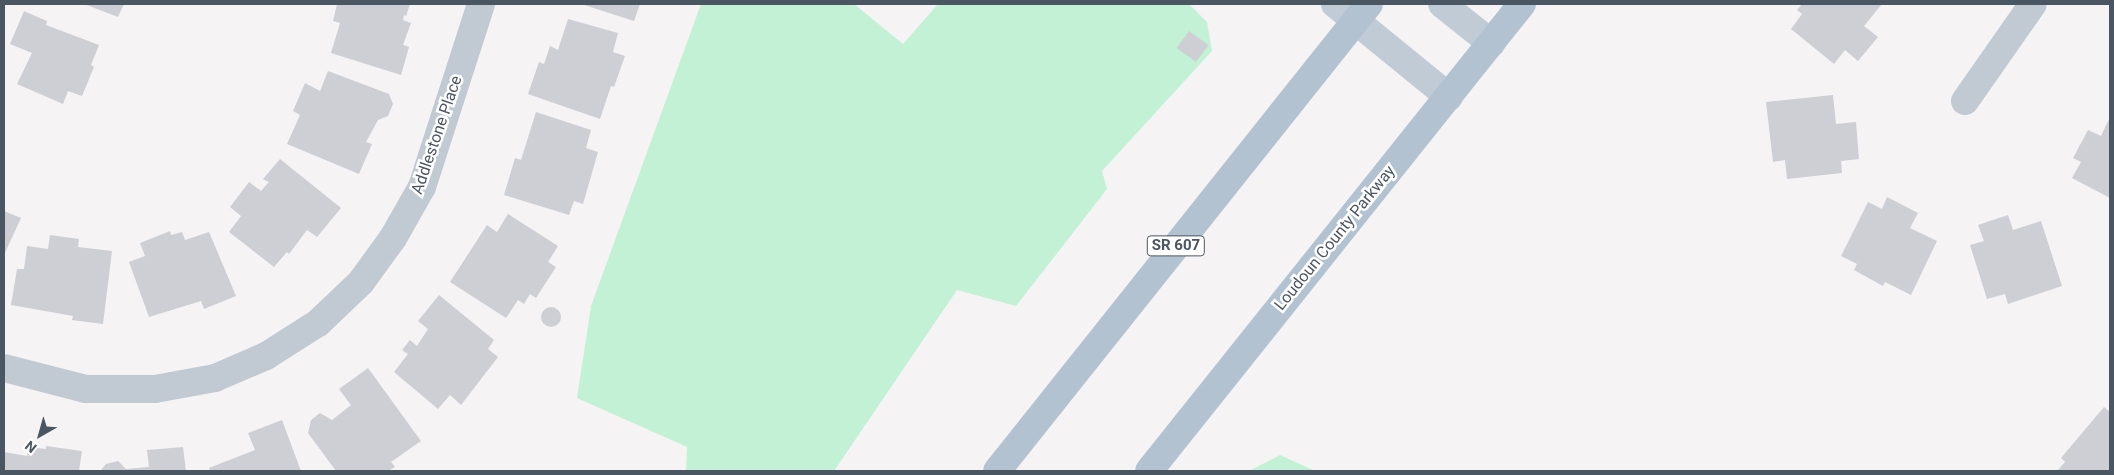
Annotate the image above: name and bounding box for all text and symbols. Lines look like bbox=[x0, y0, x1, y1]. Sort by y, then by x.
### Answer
street label: Addlestone Place bbox=[408, 73, 466, 197]
street label: Loudoun County Parkway bbox=[1271, 162, 1399, 314]
road number: SR 607 bbox=[1146, 234, 1206, 258]
north arrow bbox=[15, 410, 65, 460]
text: N bbox=[22, 437, 40, 456]

